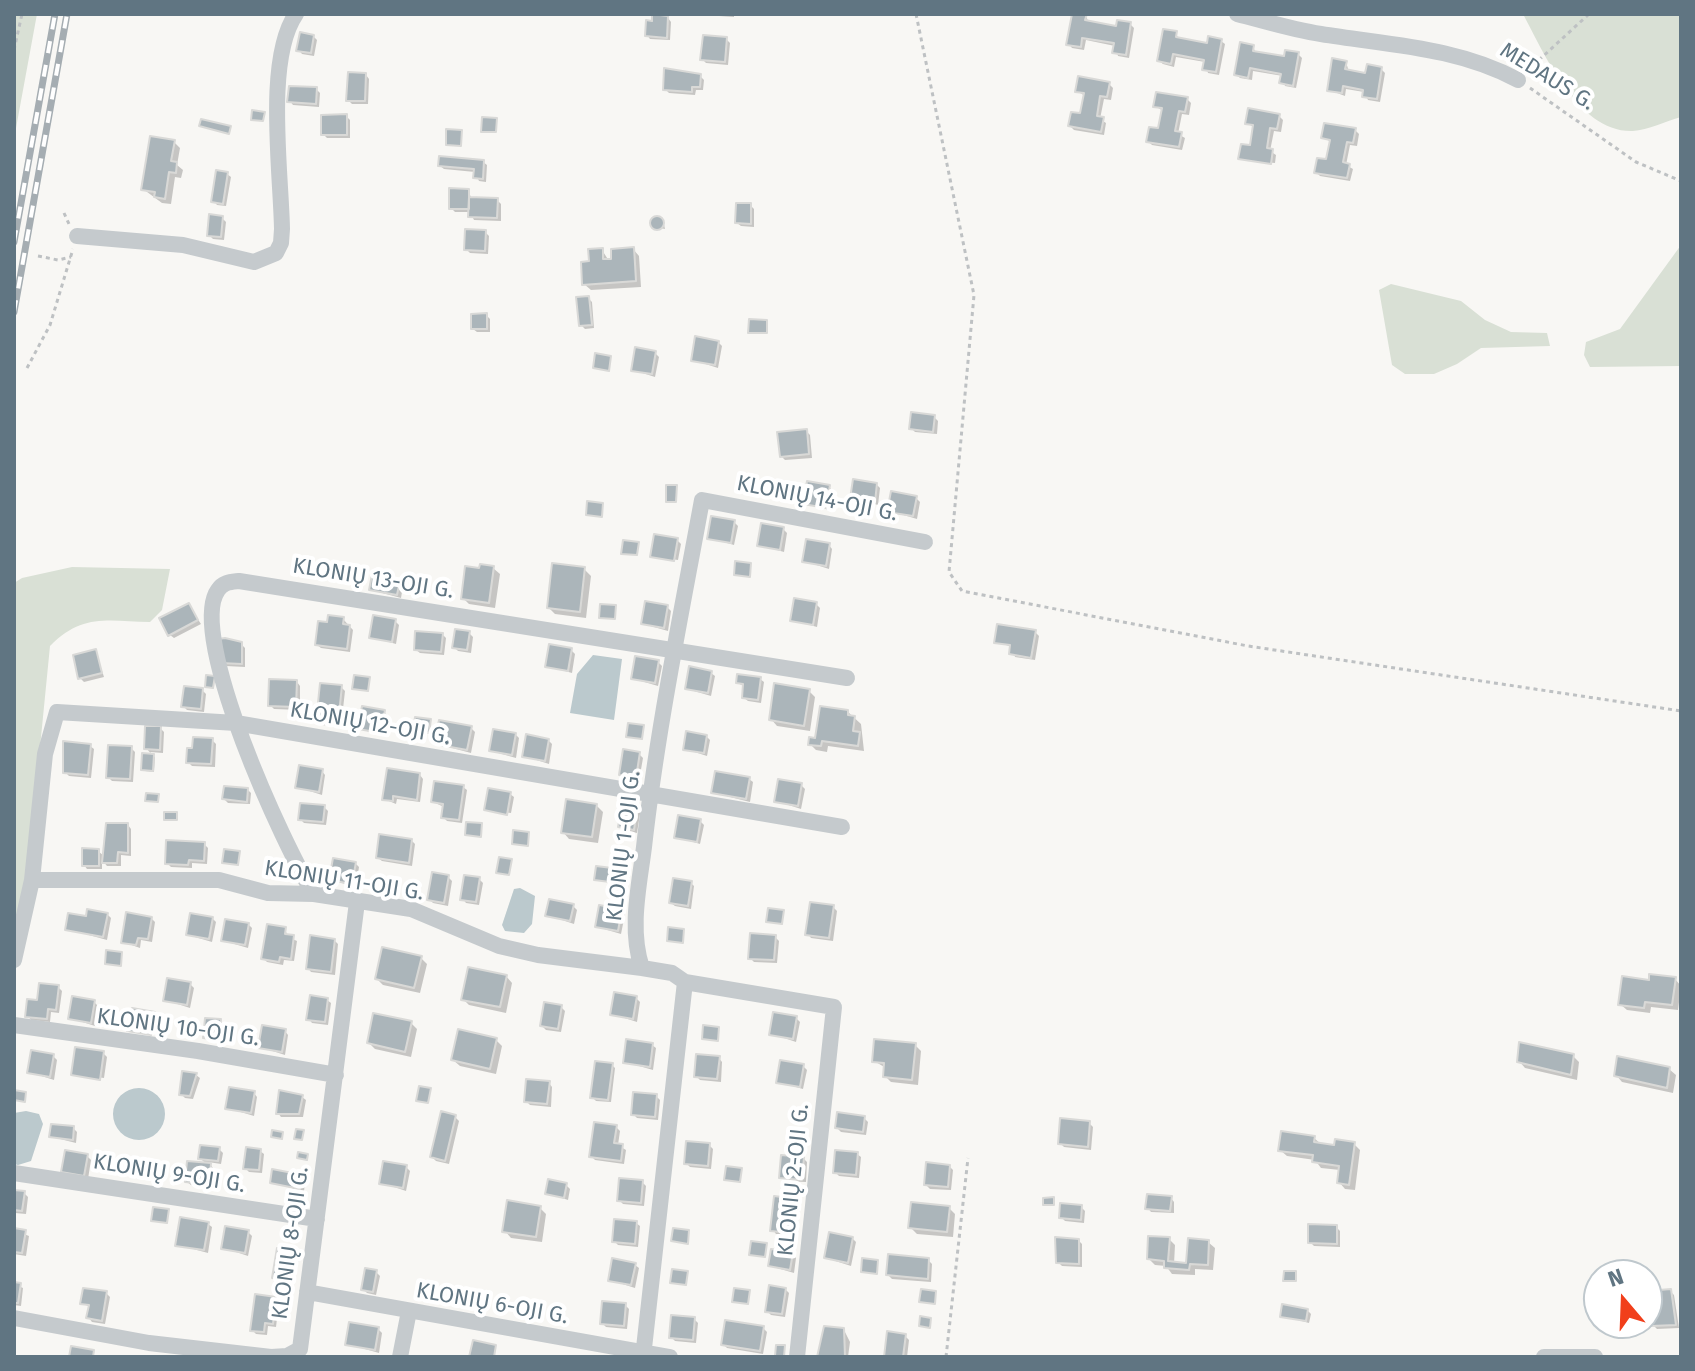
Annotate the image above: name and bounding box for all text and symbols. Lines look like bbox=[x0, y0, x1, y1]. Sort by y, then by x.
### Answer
street label: MEDAUS G. bbox=[1495, 38, 1599, 116]
street label: KLONIŲ 14-OJI G. bbox=[734, 470, 900, 528]
street label: KLONIŲ 13-OJI G. bbox=[291, 553, 455, 605]
street label: KLONIŲ 12-OJI G. bbox=[288, 697, 452, 751]
street label: KLONIŲ 1-OJI G. bbox=[602, 769, 646, 923]
street label: KLONIŲ 11-OJI G. bbox=[262, 855, 426, 907]
street label: KLONIŲ 10-OJI G. bbox=[95, 1004, 261, 1052]
street label: KLONIŲ 2-OJI G. bbox=[773, 1103, 815, 1257]
street label: KLONIŲ 9-OJI G. bbox=[91, 1149, 247, 1199]
street label: KLONIŲ 8-OJI G. bbox=[267, 1165, 315, 1321]
north arrow bbox=[1583, 1259, 1663, 1339]
text: N bbox=[1604, 1263, 1627, 1293]
street label: KLONIŲ 6-OJI G. bbox=[414, 1278, 570, 1330]

